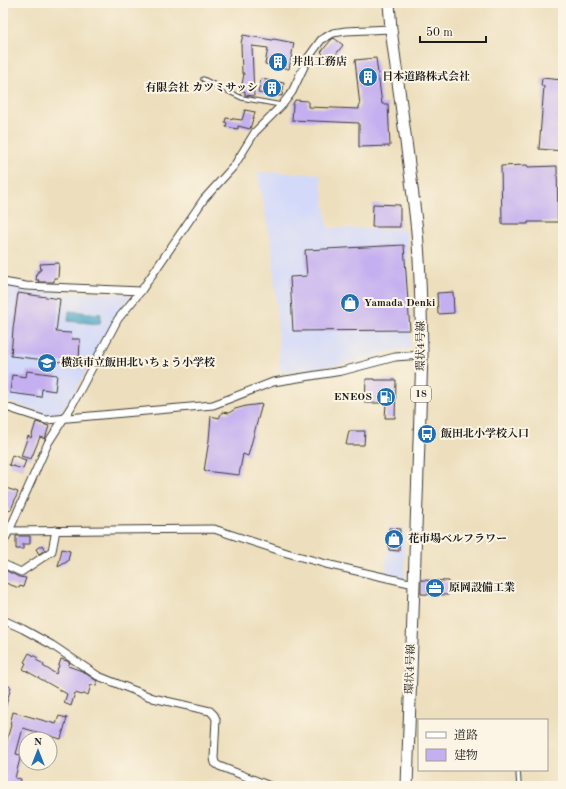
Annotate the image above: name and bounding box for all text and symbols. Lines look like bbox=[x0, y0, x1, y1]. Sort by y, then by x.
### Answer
scale bar bbox=[420, 18, 486, 44]
text: 50 m bbox=[426, 26, 453, 39]
building icon: 井出工務店 bbox=[267, 51, 289, 73]
place label: 井出工務店 bbox=[292, 55, 347, 68]
building icon: 日本道路株式会社 bbox=[357, 66, 379, 88]
place label: 日本道路株式会社 bbox=[382, 70, 470, 83]
building icon: 有限会社 カツミサッシ bbox=[261, 77, 283, 99]
place label: 有限会社 カツミサッシ bbox=[145, 81, 258, 94]
shop icon: Yamada Denki bbox=[339, 292, 361, 314]
place label: Yamada Denki bbox=[364, 298, 435, 309]
street label: 環状4号線 bbox=[414, 321, 427, 371]
school or university icon: 横浜市立飯田北いちょう小学校 bbox=[36, 352, 58, 374]
place label: 横浜市立飯田北いちょう小学校 bbox=[61, 356, 215, 369]
fuel station icon: ENEOS bbox=[375, 386, 397, 408]
road number: 18 bbox=[411, 386, 431, 402]
place label: ENEOS bbox=[334, 392, 372, 403]
bus stop icon: 飯田北小学校入口 bbox=[416, 423, 438, 445]
place label: 飯田北小学校入口 bbox=[440, 427, 529, 440]
shop icon: 花市場ベルフラワー bbox=[383, 528, 405, 550]
place label: 花市場ベルフラワー bbox=[408, 532, 507, 545]
office icon: 原岡設備工業 bbox=[424, 577, 446, 599]
place label: 原岡設備工業 bbox=[449, 581, 515, 594]
street label: 環状4号線 bbox=[403, 644, 417, 694]
legend bbox=[418, 719, 548, 771]
text: 道路 bbox=[454, 728, 478, 742]
north arrow bbox=[18, 731, 58, 771]
text: N bbox=[34, 737, 43, 748]
text: 建物 bbox=[454, 748, 478, 762]

